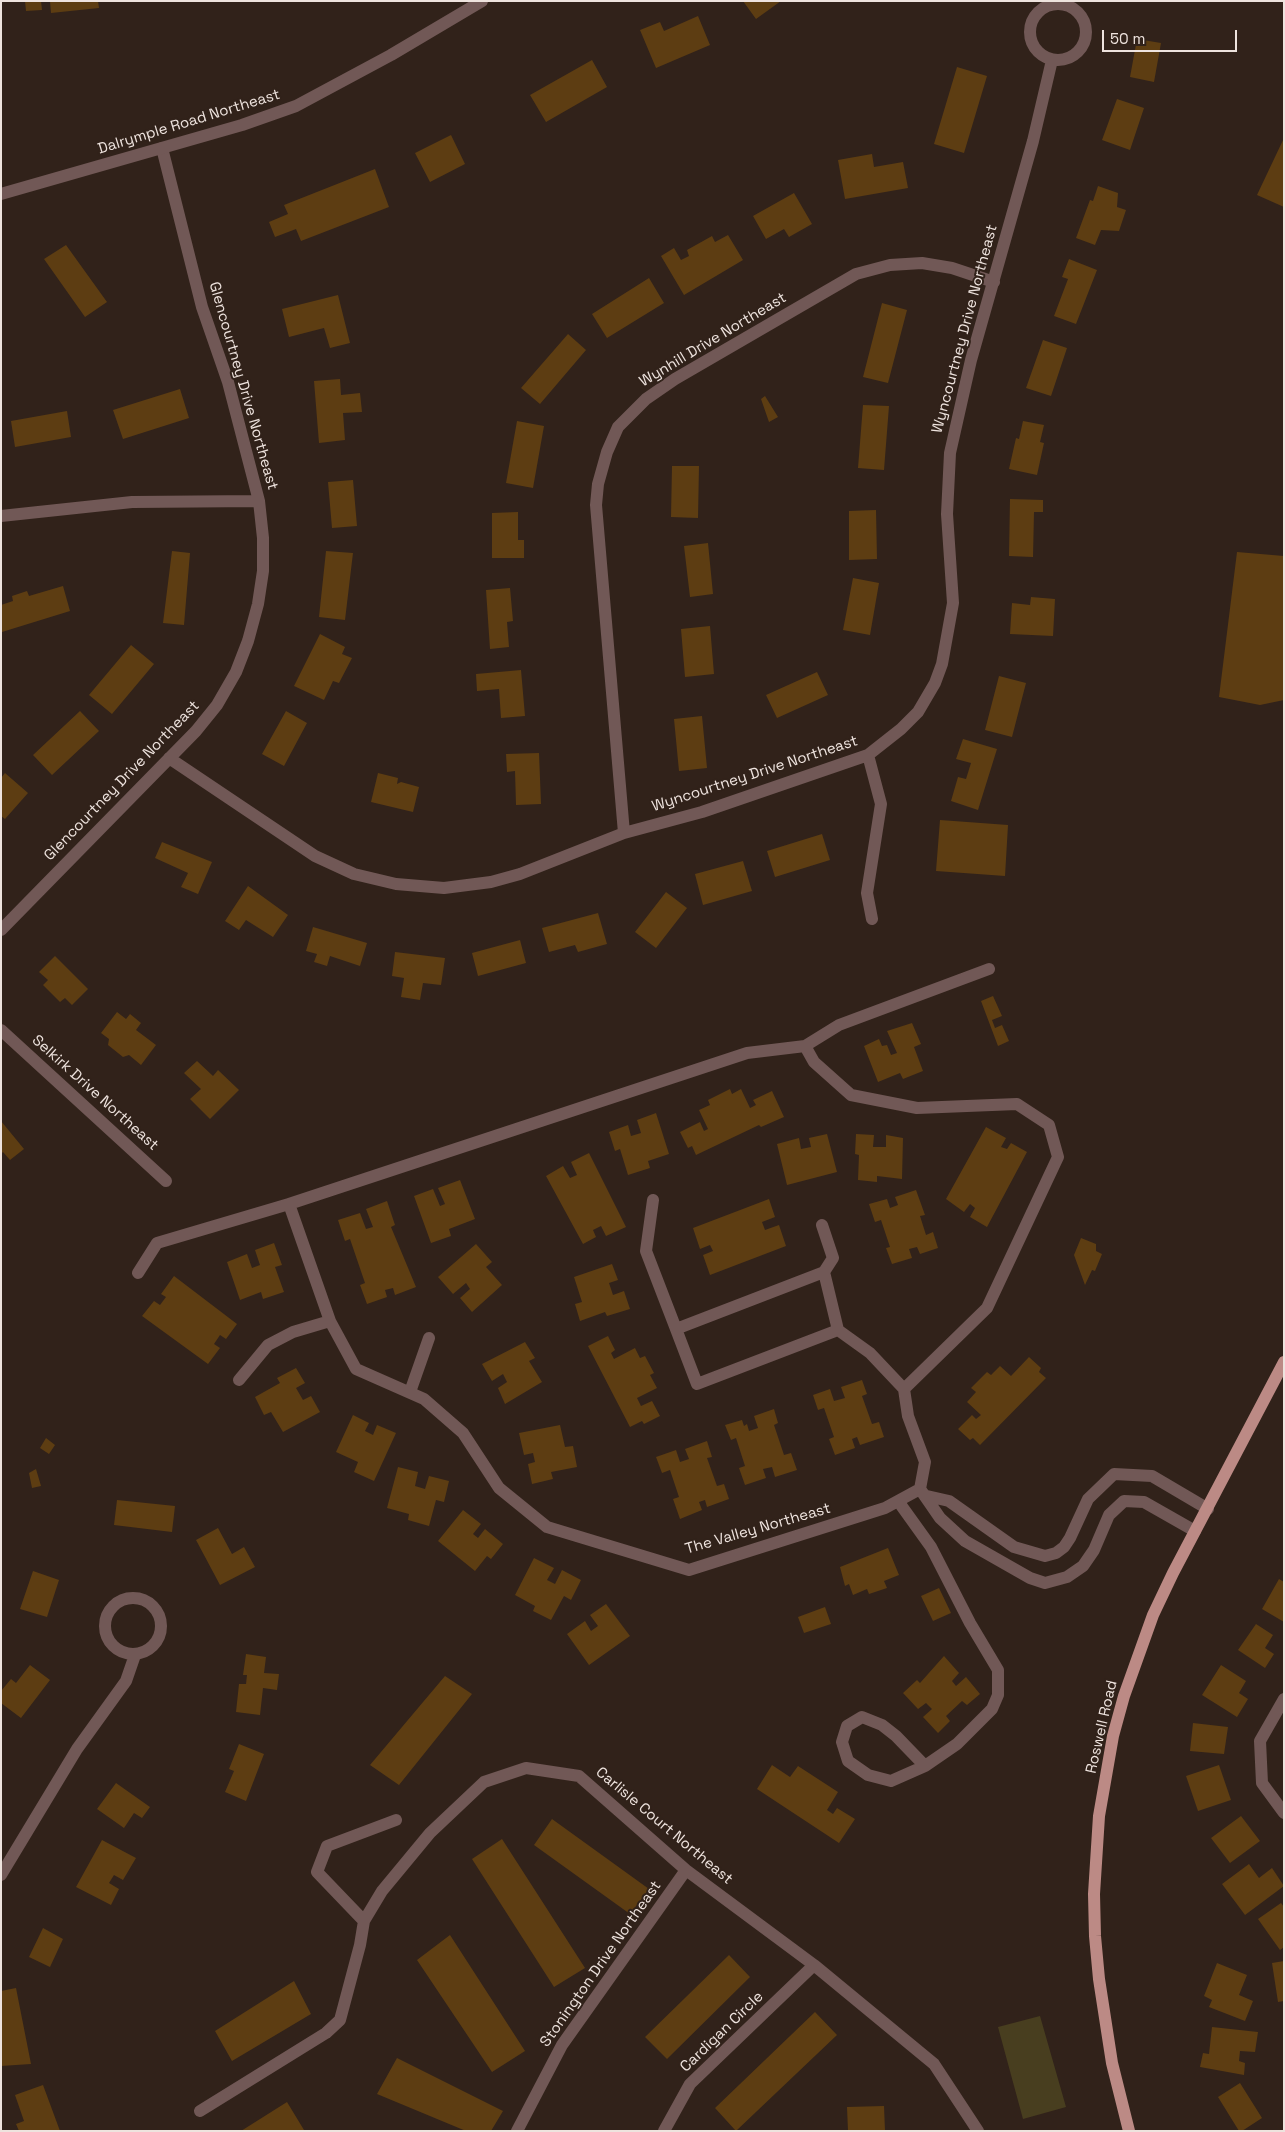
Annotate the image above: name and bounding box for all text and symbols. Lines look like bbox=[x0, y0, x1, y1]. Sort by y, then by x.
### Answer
scale bar bbox=[1105, 20, 1240, 52]
text: 50 m bbox=[1110, 29, 1145, 48]
street label: Dalrymple Road Northeast bbox=[96, 86, 282, 158]
street label: Wyncourtney Drive Northeast bbox=[928, 223, 1002, 435]
street label: Glencourtney Drive Northeast bbox=[205, 280, 281, 492]
street label: Wynhill Drive Northeast bbox=[636, 289, 790, 391]
street label: Glencourtney Drive Northeast bbox=[41, 697, 203, 865]
street label: Wyncourtney Drive Northeast bbox=[650, 732, 860, 816]
street label: Selkirk Drive Northeast bbox=[28, 1031, 162, 1155]
street label: The Valley Northeast bbox=[683, 1500, 833, 1558]
street label: Roswell Road bbox=[1083, 1679, 1121, 1775]
street label: Carlisle Court Northeast bbox=[592, 1763, 736, 1889]
street label: Stonington Drive Northeast bbox=[537, 1878, 665, 2050]
street label: Cardigan Circle bbox=[677, 1988, 767, 2076]

